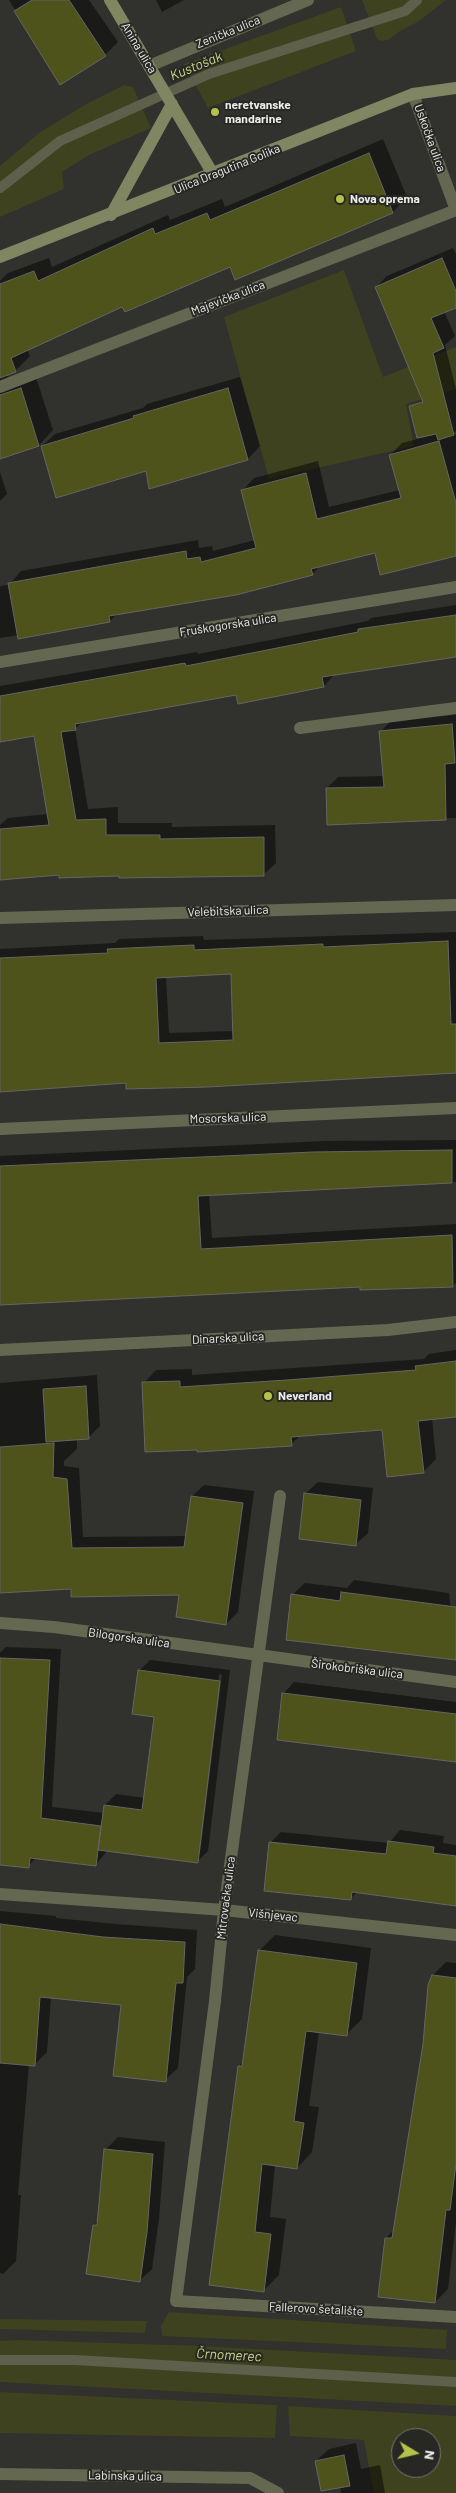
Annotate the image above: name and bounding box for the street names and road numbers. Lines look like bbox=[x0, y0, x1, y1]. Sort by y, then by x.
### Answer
street label: Zenička ulica bbox=[194, 13, 262, 51]
street label: Anina ulica bbox=[118, 20, 160, 76]
street label: Uskočka ulica bbox=[411, 102, 449, 174]
street label: Ulica Dragutina Golika bbox=[172, 141, 282, 197]
street label: Majevička ulica bbox=[189, 277, 267, 319]
street label: Fruškogorska ulica bbox=[179, 610, 277, 640]
street label: Velebitska ulica bbox=[187, 902, 269, 920]
street label: Mosorska ulica bbox=[189, 1109, 267, 1127]
street label: Dinarska ulica bbox=[192, 1329, 264, 1347]
street label: Bilogorska ulica bbox=[87, 1625, 171, 1651]
street label: Širokobriška ulica bbox=[310, 1656, 404, 1682]
street label: Mitrovačka ulica bbox=[214, 1856, 238, 1940]
street label: Višnjevac bbox=[248, 1905, 298, 1925]
street label: Fallerovo šetalište bbox=[269, 2299, 363, 2319]
street label: Labinska ulica bbox=[88, 2468, 162, 2484]

